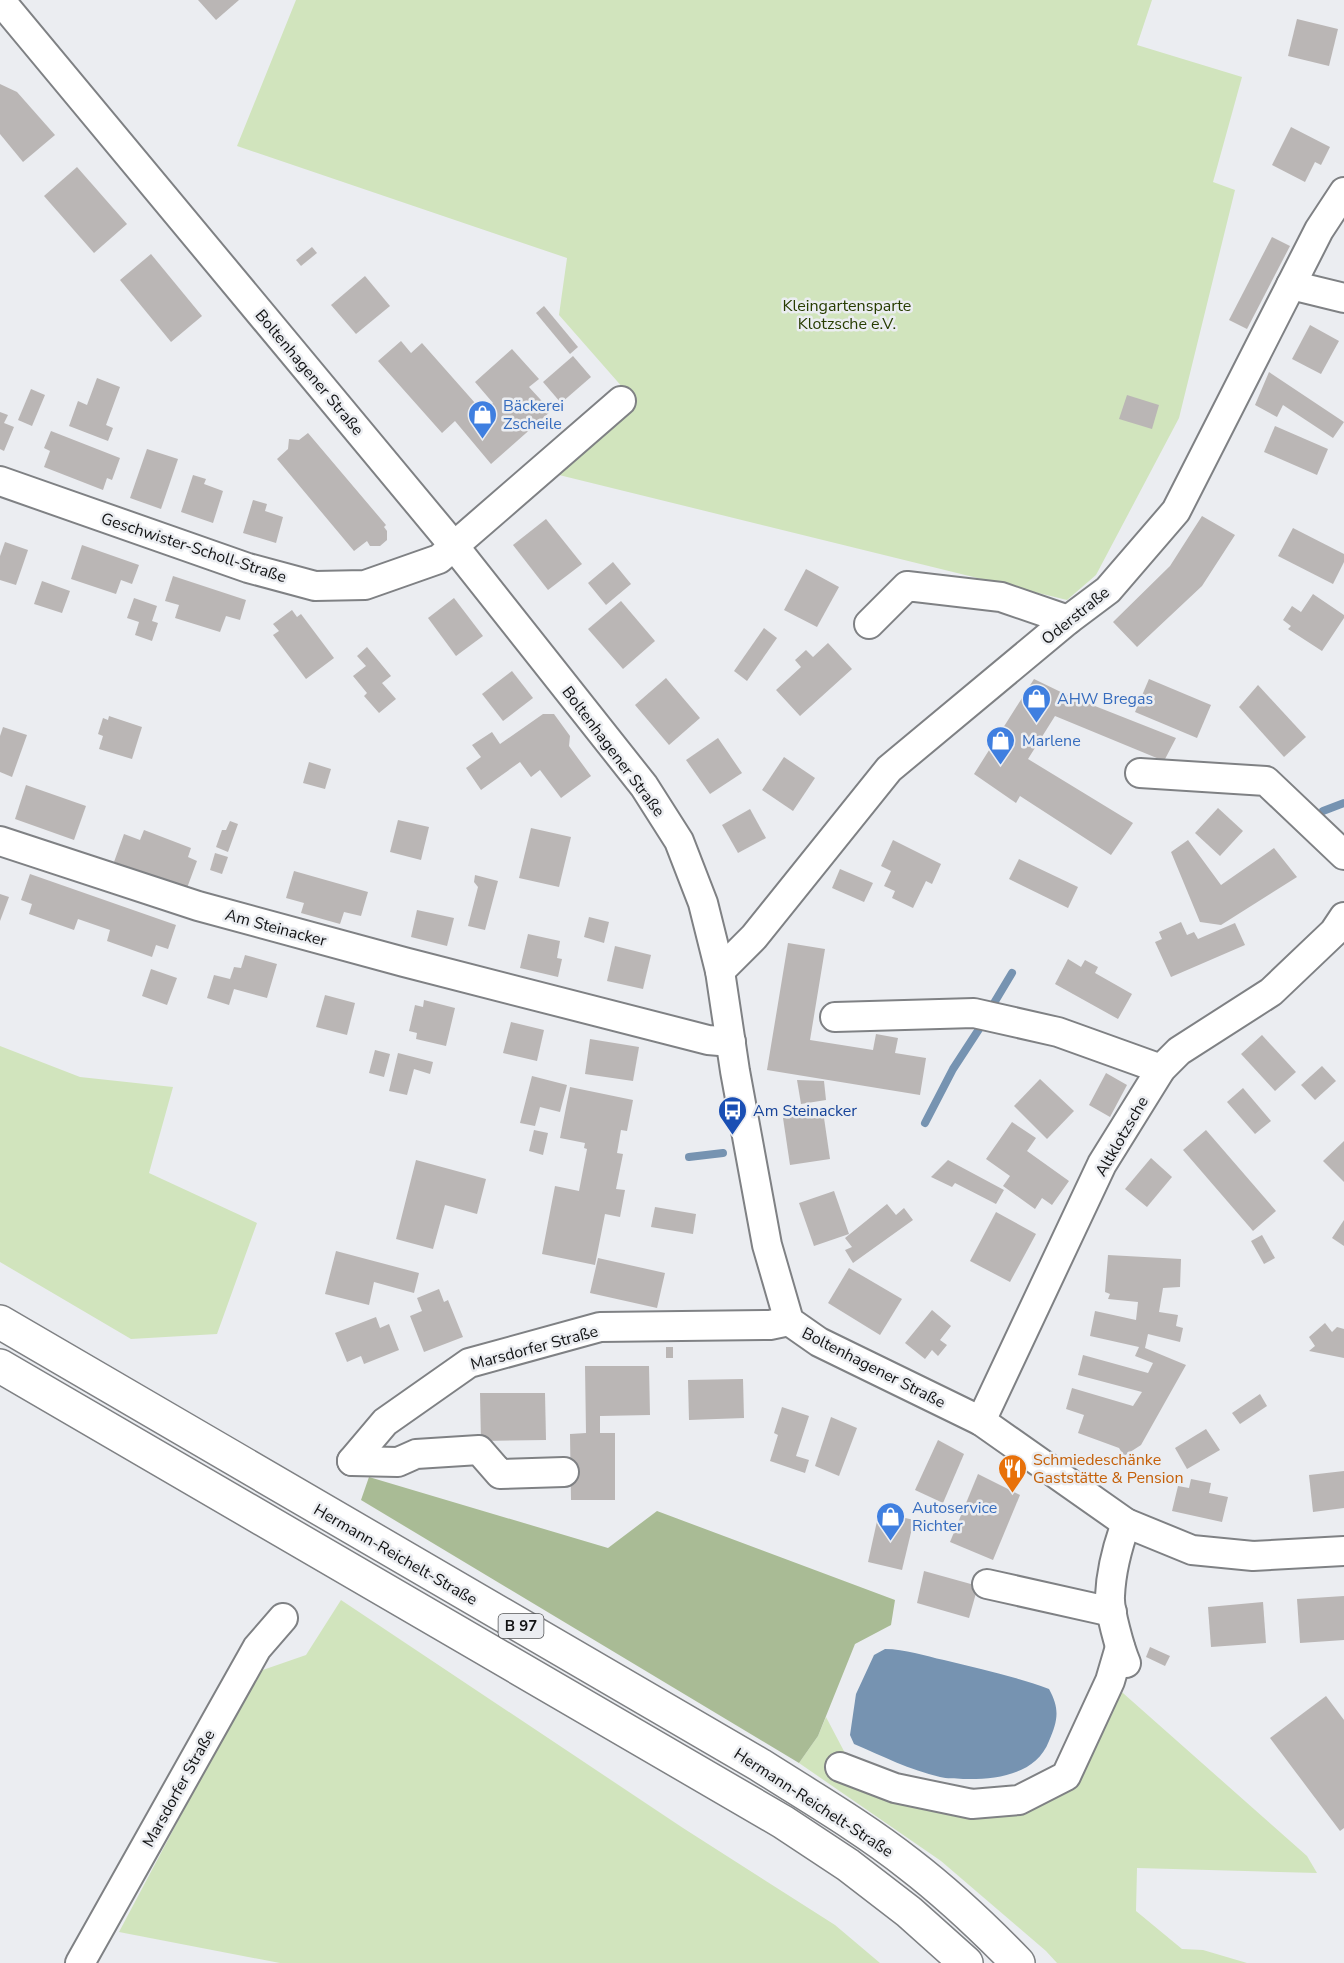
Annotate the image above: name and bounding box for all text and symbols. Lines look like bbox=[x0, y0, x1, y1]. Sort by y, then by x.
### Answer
park label: Kleingartensparte Klotzsche e.V. bbox=[783, 295, 911, 335]
street label: Boltenhagener Straße bbox=[250, 305, 369, 440]
place label: Bäckerei Zscheile bbox=[503, 395, 564, 435]
shop icon: Bäckerei Zscheile bbox=[466, 398, 498, 440]
street label: Geschwister-Scholl-Straße bbox=[98, 508, 289, 588]
street label: Oderstraße bbox=[1037, 582, 1114, 650]
street label: Boltenhagener Straße bbox=[557, 682, 670, 821]
shop icon: AHW Bregas bbox=[1020, 682, 1052, 724]
place label: AHW Bregas bbox=[1057, 688, 1153, 710]
shop icon: Marlene bbox=[985, 724, 1017, 766]
place label: Marlene bbox=[1022, 730, 1081, 752]
street label: Am Steinacker bbox=[223, 904, 329, 952]
street label: Altklotzsche bbox=[1090, 1092, 1154, 1181]
bus stop icon: Am Steinacker bbox=[716, 1094, 748, 1136]
place label: Am Steinacker bbox=[753, 1100, 857, 1122]
street label: Marsdorfer Straße bbox=[468, 1320, 600, 1376]
street label: Boltenhagener Straße bbox=[798, 1322, 949, 1414]
place label: Schmiedeschänke Gaststätte & Pension bbox=[1033, 1449, 1184, 1489]
restaurant icon: Schmiedeschänke Gaststätte & Pension bbox=[996, 1452, 1028, 1494]
place label: Autoservice Richter bbox=[912, 1497, 997, 1537]
street label: Hermann-Reichelt-Straße bbox=[310, 1499, 481, 1611]
shop icon: Autoservice Richter bbox=[875, 1500, 907, 1542]
road number: B 97 bbox=[498, 1614, 544, 1638]
street label: Marsdorfer Straße bbox=[137, 1726, 220, 1851]
street label: Hermann-Reichelt-Straße bbox=[730, 1743, 897, 1863]

